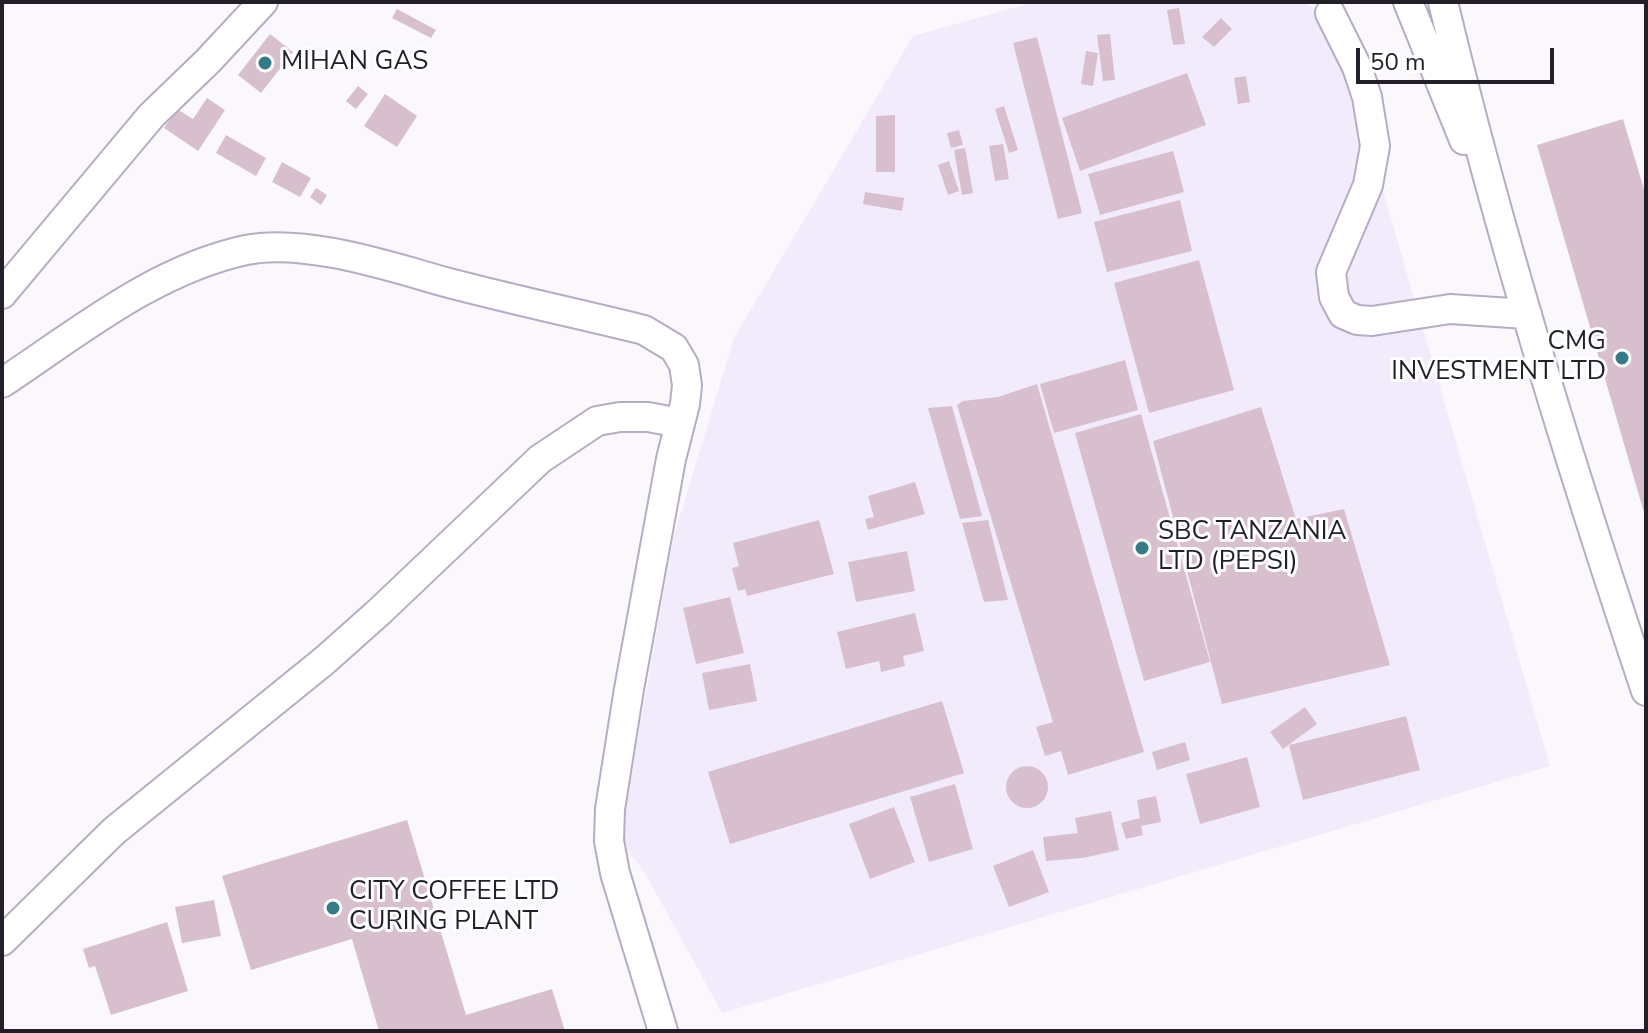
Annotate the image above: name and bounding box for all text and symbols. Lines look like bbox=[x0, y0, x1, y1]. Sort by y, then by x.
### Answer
scale bar bbox=[1360, 32, 1558, 82]
text: 50 m bbox=[1370, 46, 1426, 78]
place label: MIHAN GAS bbox=[281, 47, 428, 79]
marker: MIHAN GAS bbox=[256, 54, 274, 72]
place label: CMG INVESTMENT LTD bbox=[1391, 327, 1606, 388]
marker: CMG INVESTMENT LTD bbox=[1613, 349, 1631, 367]
place label: SBC TANZANIA LTD (PEPSI) bbox=[1158, 517, 1346, 578]
marker: SBC TANZANIA LTD (PEPSI) bbox=[1133, 539, 1151, 557]
place label: CITY COFFEE LTD CURING PLANT bbox=[349, 877, 559, 938]
marker: CITY COFFEE LTD CURING PLANT bbox=[324, 899, 342, 917]

